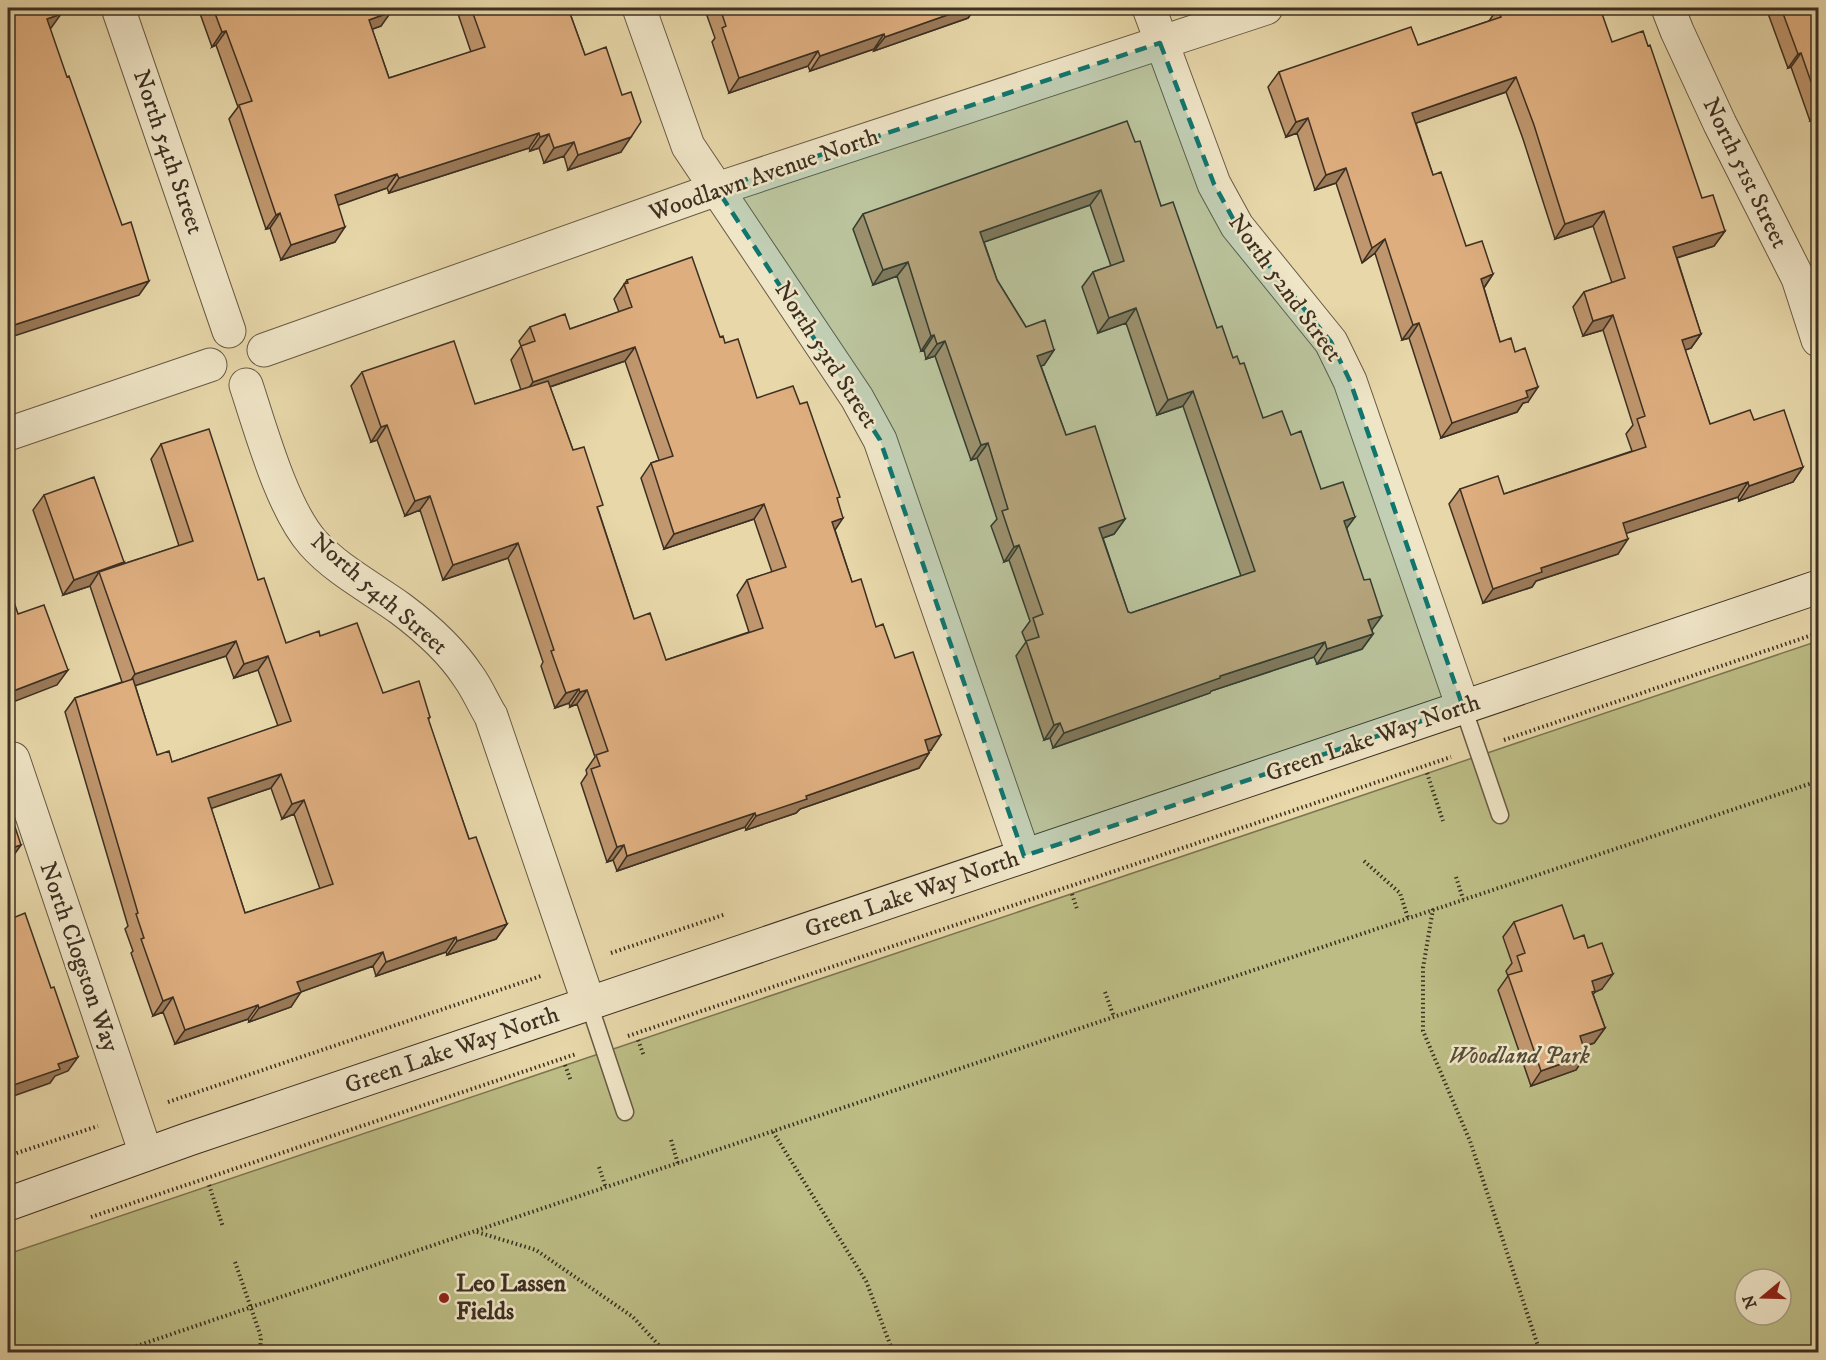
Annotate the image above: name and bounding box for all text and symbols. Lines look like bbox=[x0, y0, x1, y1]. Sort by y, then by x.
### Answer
street label: North 54th Street bbox=[126, 66, 210, 238]
street label: North 51st Street bbox=[1696, 93, 1794, 253]
street label: Woodlawn Avenue North bbox=[644, 121, 883, 229]
street label: North 52nd Street bbox=[1221, 208, 1349, 368]
street label: North 53rd Street bbox=[767, 276, 885, 434]
street label: North 54th Street bbox=[304, 526, 454, 662]
street label: Green Lake Way North bbox=[1262, 687, 1484, 789]
street label: Green Lake Way North bbox=[801, 843, 1023, 945]
street label: North Clogston Way bbox=[32, 858, 126, 1056]
street label: Green Lake Way North bbox=[341, 999, 563, 1101]
park label: Woodland Park bbox=[1448, 1041, 1590, 1071]
north arrow bbox=[1733, 1267, 1793, 1327]
place label: Leo Lassen Fields bbox=[456, 1269, 567, 1327]
marker: Leo Lassen Fields bbox=[437, 1291, 451, 1305]
text: N bbox=[1738, 1292, 1761, 1311]

